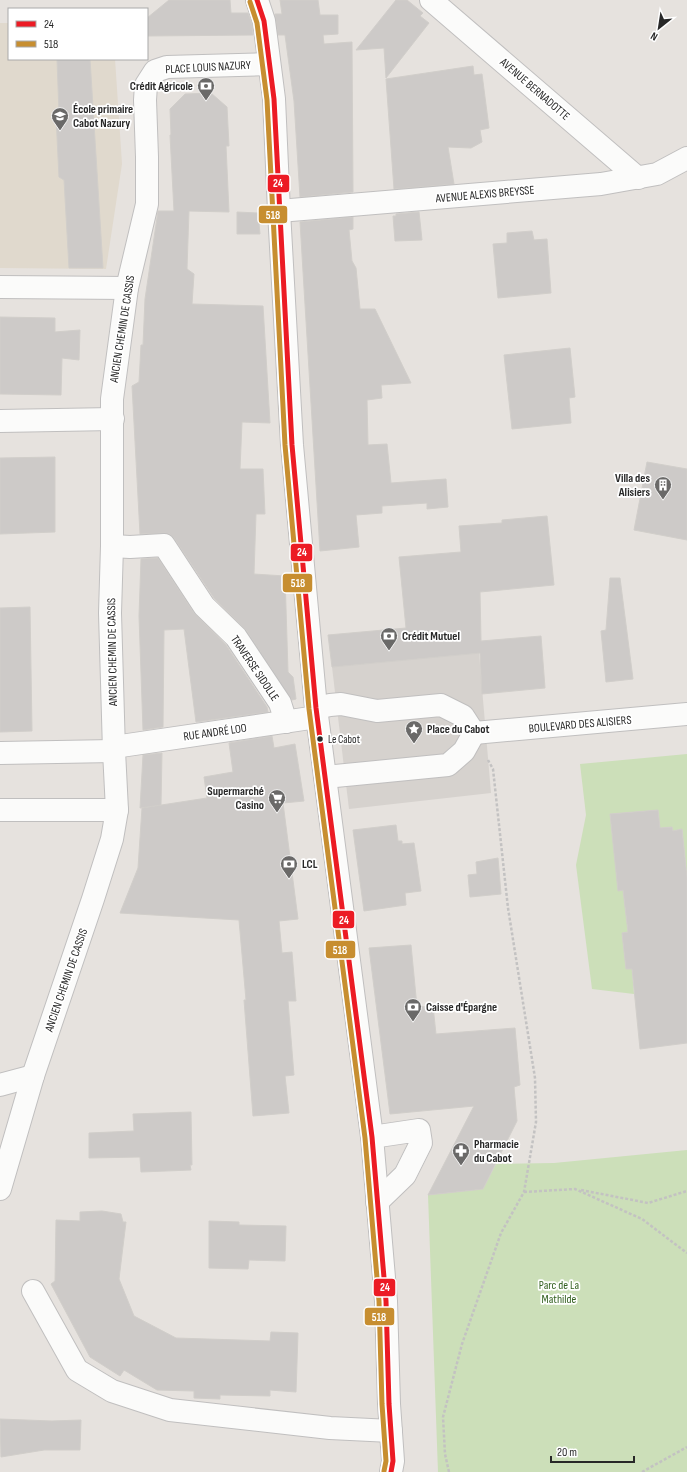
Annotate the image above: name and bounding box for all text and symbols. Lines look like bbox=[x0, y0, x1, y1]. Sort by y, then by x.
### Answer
legend bbox=[8, 8, 148, 60]
north arrow bbox=[639, 8, 679, 48]
text: 24 bbox=[44, 17, 54, 32]
text: N bbox=[648, 29, 660, 43]
text: 518 bbox=[44, 37, 58, 52]
street label: AVENUE BERNADOTTE bbox=[496, 54, 573, 124]
street label: PLACE LOUIS NAZURY bbox=[165, 58, 251, 77]
bank icon: Crédit Agricole bbox=[196, 76, 216, 101]
place label: Crédit Agricole bbox=[130, 79, 193, 94]
place label: École primaire Cabot Nazury bbox=[73, 102, 133, 131]
school or university icon: École primaire Cabot Nazury bbox=[50, 106, 70, 131]
line badge: 24 bbox=[267, 174, 290, 193]
text: 24 bbox=[273, 177, 283, 190]
street label: AVENUE ALEXIS BREYSSE bbox=[434, 183, 535, 206]
line badge: 518 bbox=[258, 205, 288, 224]
text: 518 bbox=[266, 209, 280, 222]
street label: ANCIEN CHEMIN DE CASSIS bbox=[106, 274, 138, 385]
place label: Villa des Alisiers bbox=[615, 471, 650, 500]
building icon: Villa des Alisiers bbox=[653, 475, 673, 500]
line badge: 24 bbox=[290, 543, 313, 562]
text: 24 bbox=[297, 546, 307, 559]
line badge: 518 bbox=[282, 573, 313, 593]
text: 518 bbox=[291, 577, 305, 590]
street label: ANCIEN CHEMIN DE CASSIS bbox=[104, 598, 121, 707]
bank icon: Crédit Mutuel bbox=[379, 626, 399, 651]
place label: Crédit Mutuel bbox=[402, 629, 460, 644]
street label: TRAVERSE SIDOLLE bbox=[227, 632, 282, 704]
street label: BOULEVARD DES ALISIERS bbox=[528, 713, 632, 736]
place icon: Place du Cabot bbox=[404, 719, 424, 744]
street label: RUE ANDRÉ LOO bbox=[182, 721, 248, 744]
place label: Place du Cabot bbox=[427, 722, 490, 737]
place label: Le Cabot bbox=[328, 733, 361, 746]
marker: Le Cabot bbox=[315, 734, 325, 744]
place label: Supermarché Casino bbox=[207, 784, 264, 813]
supermarket icon: Supermarché Casino bbox=[267, 788, 287, 813]
bank icon: LCL bbox=[279, 854, 299, 879]
place label: LCL bbox=[302, 857, 318, 872]
line badge: 24 bbox=[332, 910, 355, 929]
text: 24 bbox=[339, 914, 349, 927]
street label: ANCIEN CHEMIN DE CASSIS bbox=[41, 927, 91, 1035]
line badge: 518 bbox=[325, 940, 356, 959]
text: 518 bbox=[333, 944, 347, 957]
bank icon: Caisse d'Épargne bbox=[403, 997, 423, 1022]
place label: Caisse d'Épargne bbox=[426, 1000, 497, 1015]
place label: Pharmacie du Cabot bbox=[474, 1137, 519, 1166]
pharmacy icon: Pharmacie du Cabot bbox=[451, 1141, 471, 1166]
line badge: 24 bbox=[373, 1278, 396, 1297]
park label: Parc de La Mathilde bbox=[539, 1278, 580, 1307]
text: 24 bbox=[380, 1281, 390, 1294]
line badge: 518 bbox=[364, 1307, 395, 1326]
text: 518 bbox=[372, 1311, 386, 1324]
scale bar bbox=[551, 1438, 634, 1464]
text: 20 m bbox=[557, 1445, 577, 1460]

